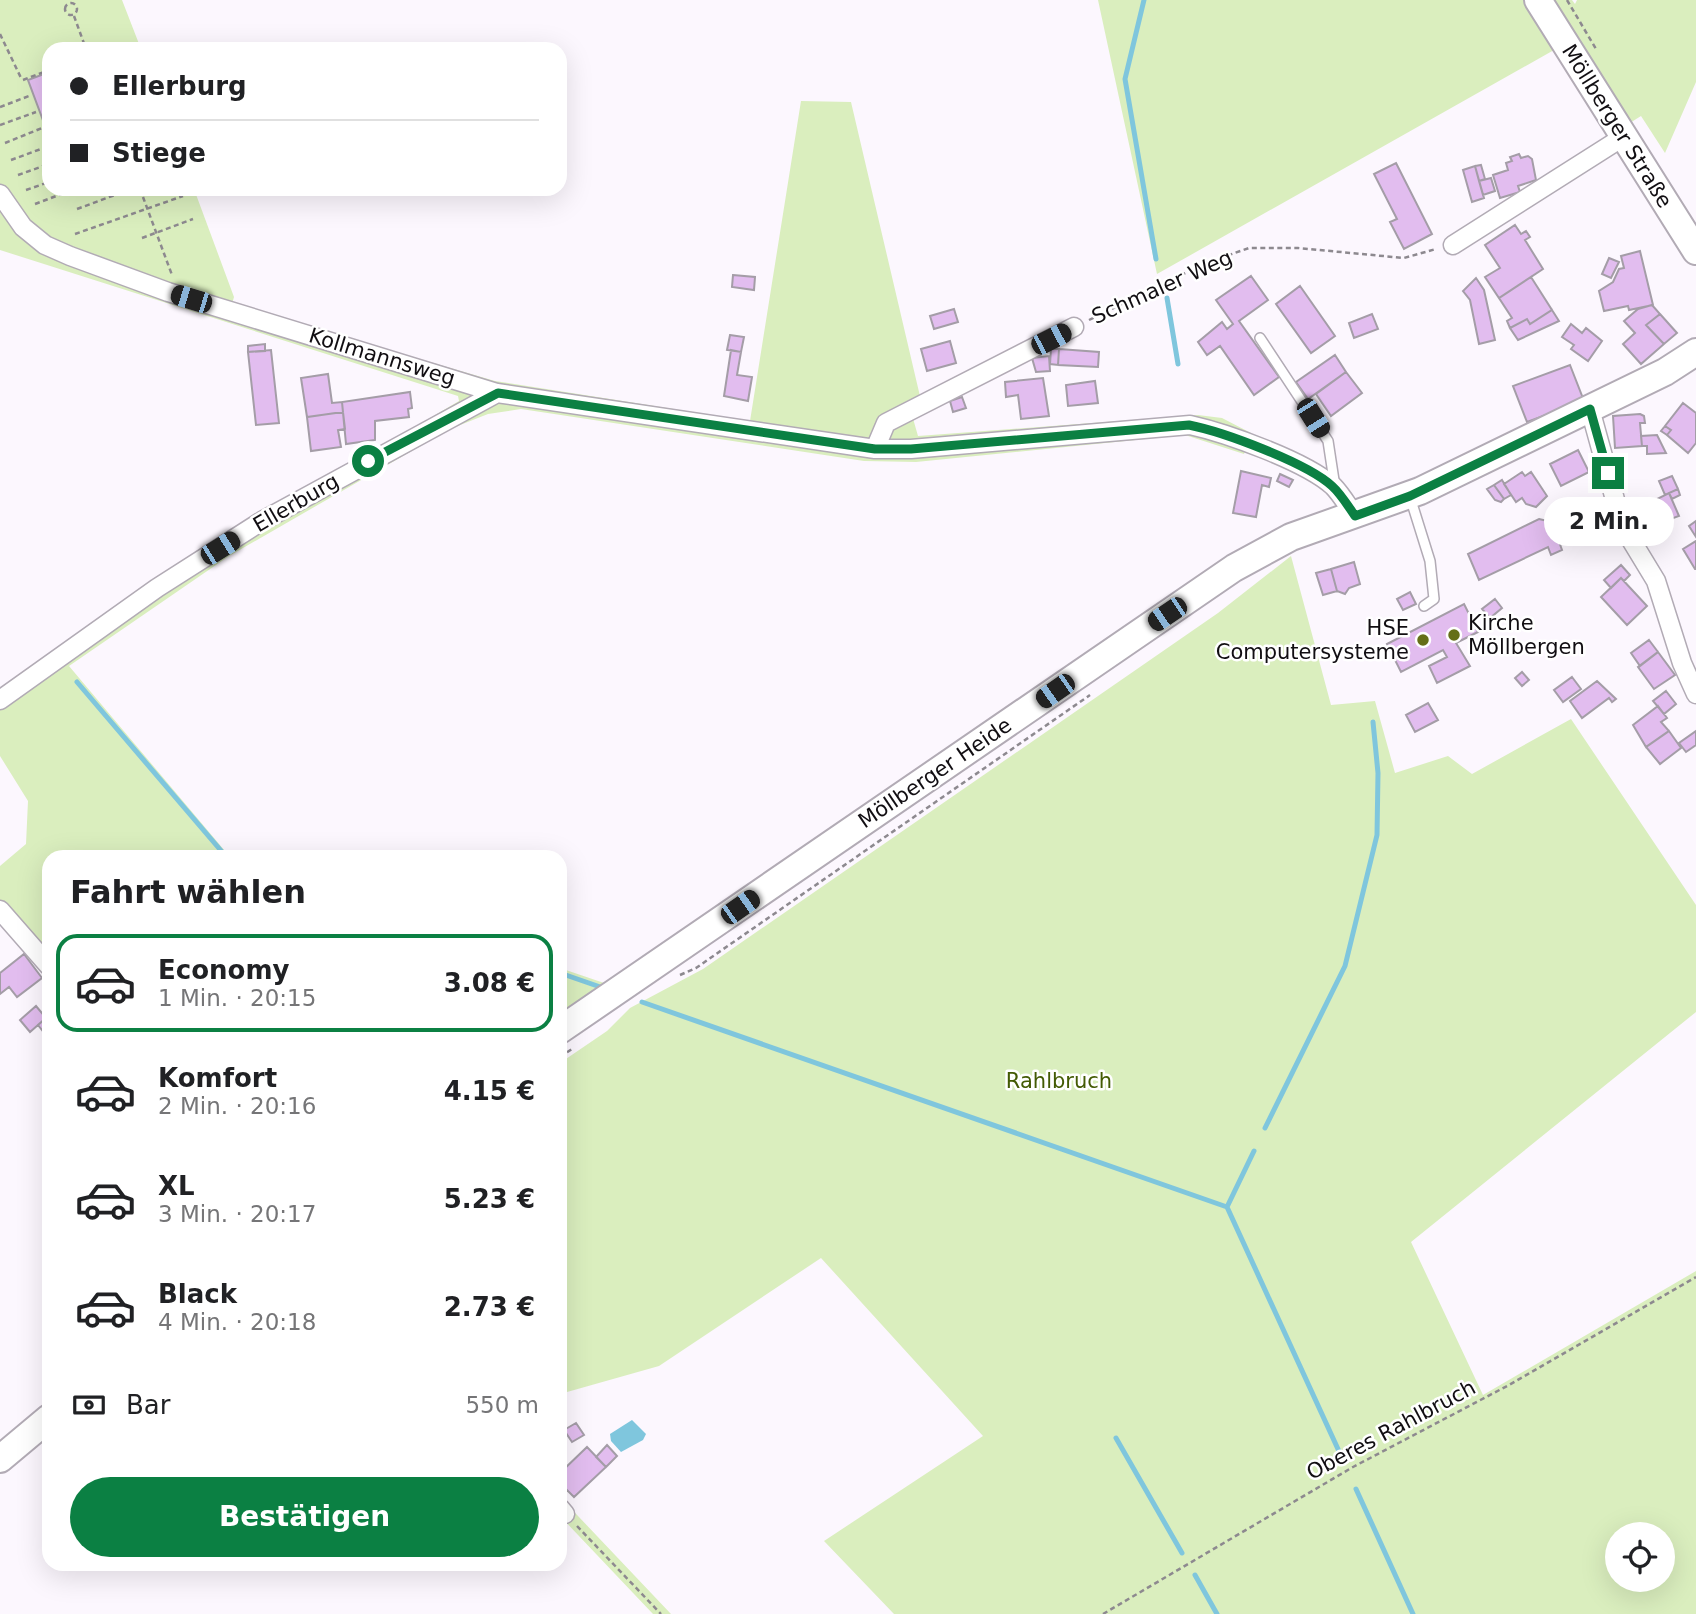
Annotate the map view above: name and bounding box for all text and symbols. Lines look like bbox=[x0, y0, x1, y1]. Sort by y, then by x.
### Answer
street label: Möllberger Straße bbox=[1557, 40, 1677, 212]
text: Ellerburg bbox=[112, 71, 247, 101]
text: Stiege bbox=[112, 138, 206, 168]
street label: Schmaler Weg bbox=[1088, 245, 1236, 329]
car bbox=[168, 283, 215, 315]
car bbox=[1028, 320, 1075, 358]
street label: Kollmannsweg bbox=[306, 323, 458, 391]
car bbox=[1293, 395, 1334, 441]
route start bbox=[352, 445, 384, 477]
route end bbox=[1592, 457, 1624, 489]
street label: Ellerburg bbox=[249, 469, 343, 537]
callout: 2 Min. bbox=[1543, 498, 1673, 546]
text: 2 Min. bbox=[1569, 508, 1649, 534]
car bbox=[197, 528, 244, 568]
car bbox=[1144, 594, 1191, 634]
place label: Kirche Möllbergen bbox=[1468, 611, 1585, 659]
place label: HSE Computersysteme bbox=[1216, 616, 1409, 664]
marker: Kirche Möllbergen bbox=[1446, 627, 1462, 643]
marker: HSE Computersysteme bbox=[1415, 632, 1431, 648]
car bbox=[1032, 670, 1079, 712]
street label: Möllberger Heide bbox=[854, 713, 1016, 833]
text: Fahrt wählen bbox=[70, 873, 306, 911]
car bbox=[717, 886, 764, 928]
icon: car bbox=[74, 952, 137, 1015]
text: Economy bbox=[158, 955, 289, 985]
text: 3.08 € bbox=[444, 968, 535, 998]
text: 1 Min. · 20:15 bbox=[158, 985, 316, 1011]
icon: car bbox=[74, 1060, 137, 1123]
text: Komfort bbox=[158, 1063, 277, 1093]
park label: Rahlbruch bbox=[1006, 1069, 1112, 1093]
text: 4.15 € bbox=[444, 1076, 535, 1106]
text: 2 Min. · 20:16 bbox=[158, 1093, 316, 1119]
icon: car bbox=[74, 1168, 137, 1231]
text: XL bbox=[158, 1171, 195, 1201]
text: 5.23 € bbox=[444, 1184, 535, 1214]
text: 3 Min. · 20:17 bbox=[158, 1201, 316, 1227]
icon: car bbox=[74, 1276, 137, 1339]
text: Black bbox=[158, 1279, 237, 1309]
text: 2.73 € bbox=[444, 1292, 535, 1322]
text: 4 Min. · 20:18 bbox=[158, 1309, 316, 1335]
street label: Oberes Rahlbruch bbox=[1302, 1375, 1480, 1485]
icon: cash bbox=[70, 1386, 108, 1424]
text: Bar bbox=[126, 1390, 170, 1420]
text: 550 m bbox=[465, 1392, 539, 1418]
button: Bestätigen bbox=[70, 1477, 539, 1557]
map controls bbox=[1605, 1522, 1675, 1592]
button: locate bbox=[1605, 1522, 1675, 1592]

